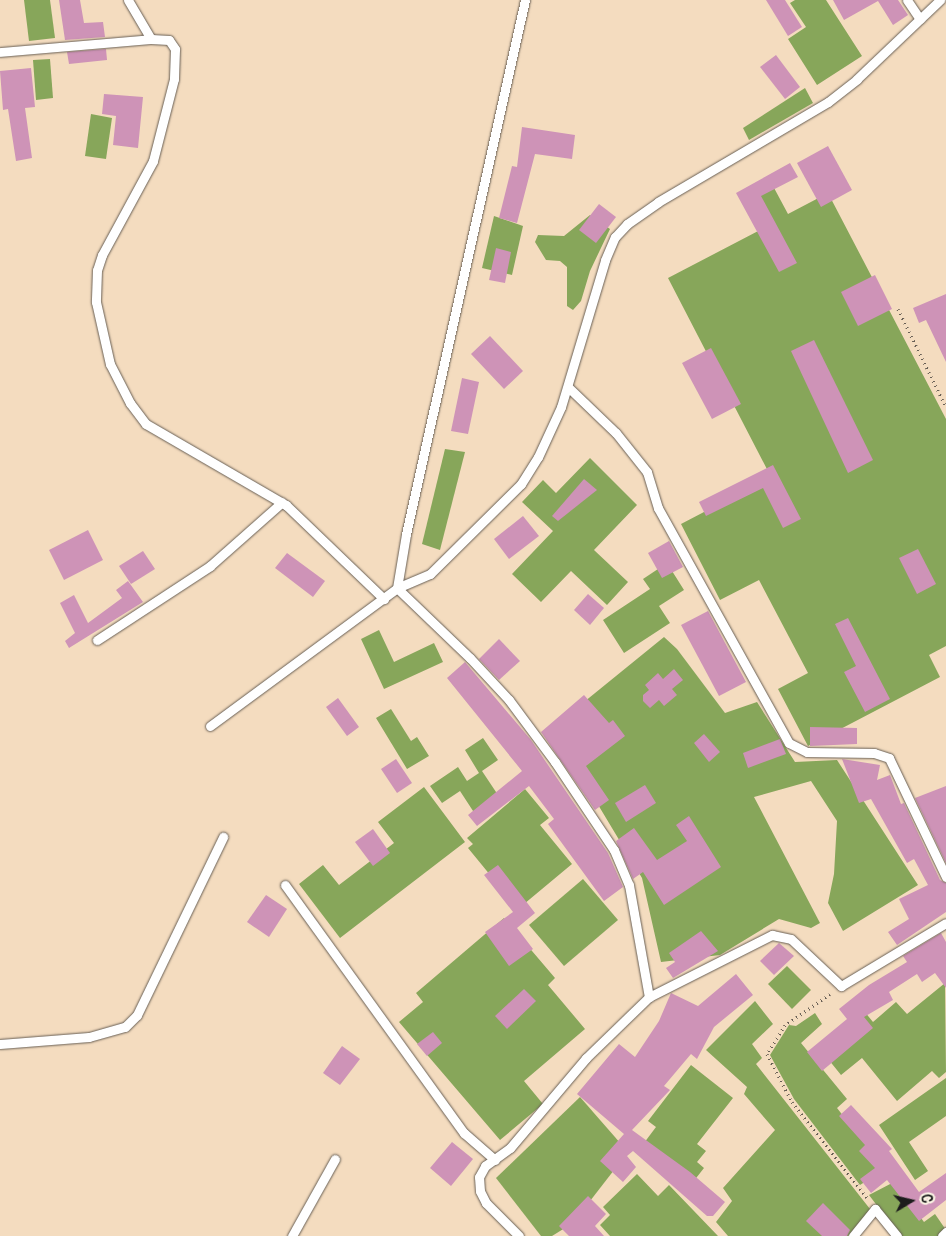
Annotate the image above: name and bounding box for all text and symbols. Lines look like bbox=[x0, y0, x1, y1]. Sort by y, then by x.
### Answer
north arrow bbox=[886, 1176, 936, 1226]
text: С bbox=[917, 1193, 935, 1204]

